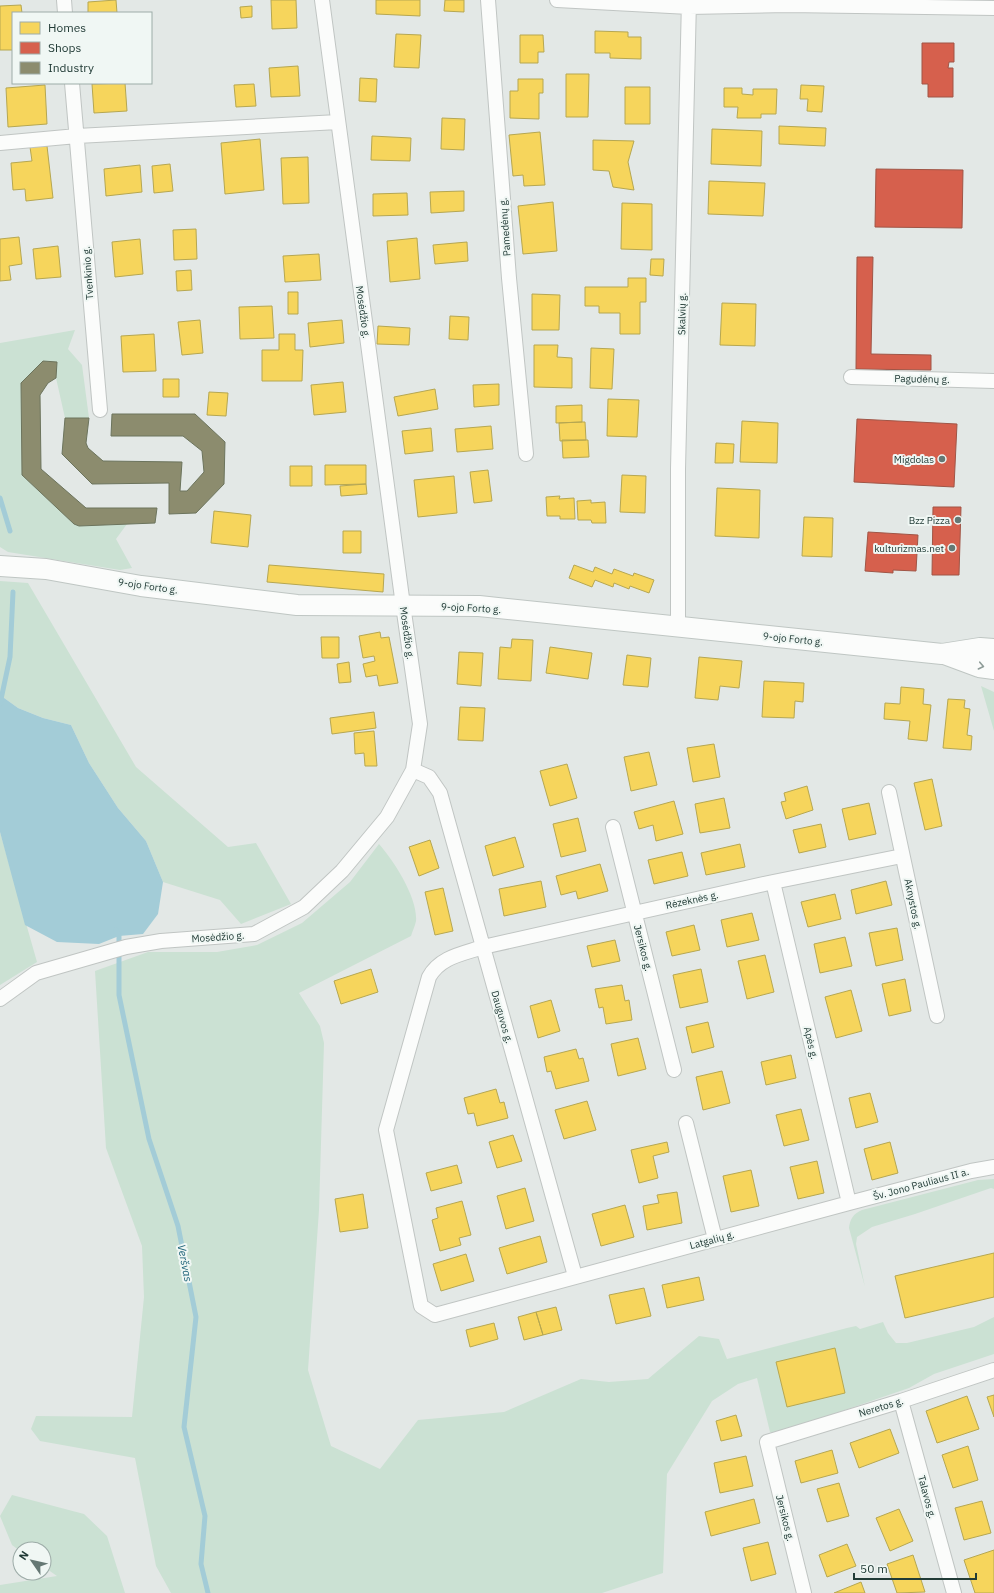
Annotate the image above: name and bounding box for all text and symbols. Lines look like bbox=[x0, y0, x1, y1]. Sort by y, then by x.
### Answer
legend bbox=[12, 12, 152, 84]
text: Homes bbox=[48, 20, 86, 35]
text: Shops bbox=[48, 40, 81, 55]
text: Industry bbox=[48, 60, 94, 75]
street label: Pamedėnų g. bbox=[496, 197, 514, 257]
street label: Tvenkinio g. bbox=[80, 246, 96, 300]
street label: Mosėdžio g. bbox=[353, 285, 373, 339]
street label: Skalvių g. bbox=[675, 293, 689, 335]
street label: Pagudėnų g. bbox=[894, 372, 950, 386]
place label: Migdolas bbox=[894, 453, 934, 466]
marker: Migdolas bbox=[937, 454, 947, 464]
place label: Bzz Pizza bbox=[909, 514, 951, 527]
marker: Bzz Pizza bbox=[953, 515, 963, 525]
place label: kulturizmas.net bbox=[874, 542, 944, 555]
marker: kulturizmas.net bbox=[947, 543, 957, 553]
street label: 9-ojo Forto g. bbox=[117, 575, 179, 597]
street label: 9-ojo Forto g. bbox=[441, 600, 501, 616]
street label: Mosėdžio g. bbox=[397, 606, 417, 660]
street label: 9-ojo Forto g. bbox=[762, 629, 824, 649]
one-way arrow bbox=[978, 662, 984, 670]
street label: Aknystos g. bbox=[901, 877, 925, 931]
street label: Rėzeknės g. bbox=[664, 888, 720, 912]
street label: Jersikos g. bbox=[631, 923, 655, 973]
street label: Mosėdžio g. bbox=[191, 929, 245, 945]
street label: Dauguvos g. bbox=[488, 989, 516, 1045]
street label: Apės g. bbox=[801, 1025, 821, 1061]
street label: Šv. Jono Pauliaus II a. bbox=[872, 1165, 970, 1203]
street label: Latgalių g. bbox=[688, 1228, 736, 1252]
water label: Veršvas bbox=[175, 1243, 195, 1283]
street label: Neretos g. bbox=[857, 1394, 905, 1420]
street label: Talavos g. bbox=[915, 1474, 939, 1520]
street label: Jersikos g. bbox=[773, 1493, 797, 1543]
north arrow bbox=[12, 1541, 52, 1581]
text: N bbox=[16, 1548, 32, 1563]
scale bar bbox=[854, 1555, 976, 1581]
text: 50 m bbox=[860, 1561, 888, 1576]

